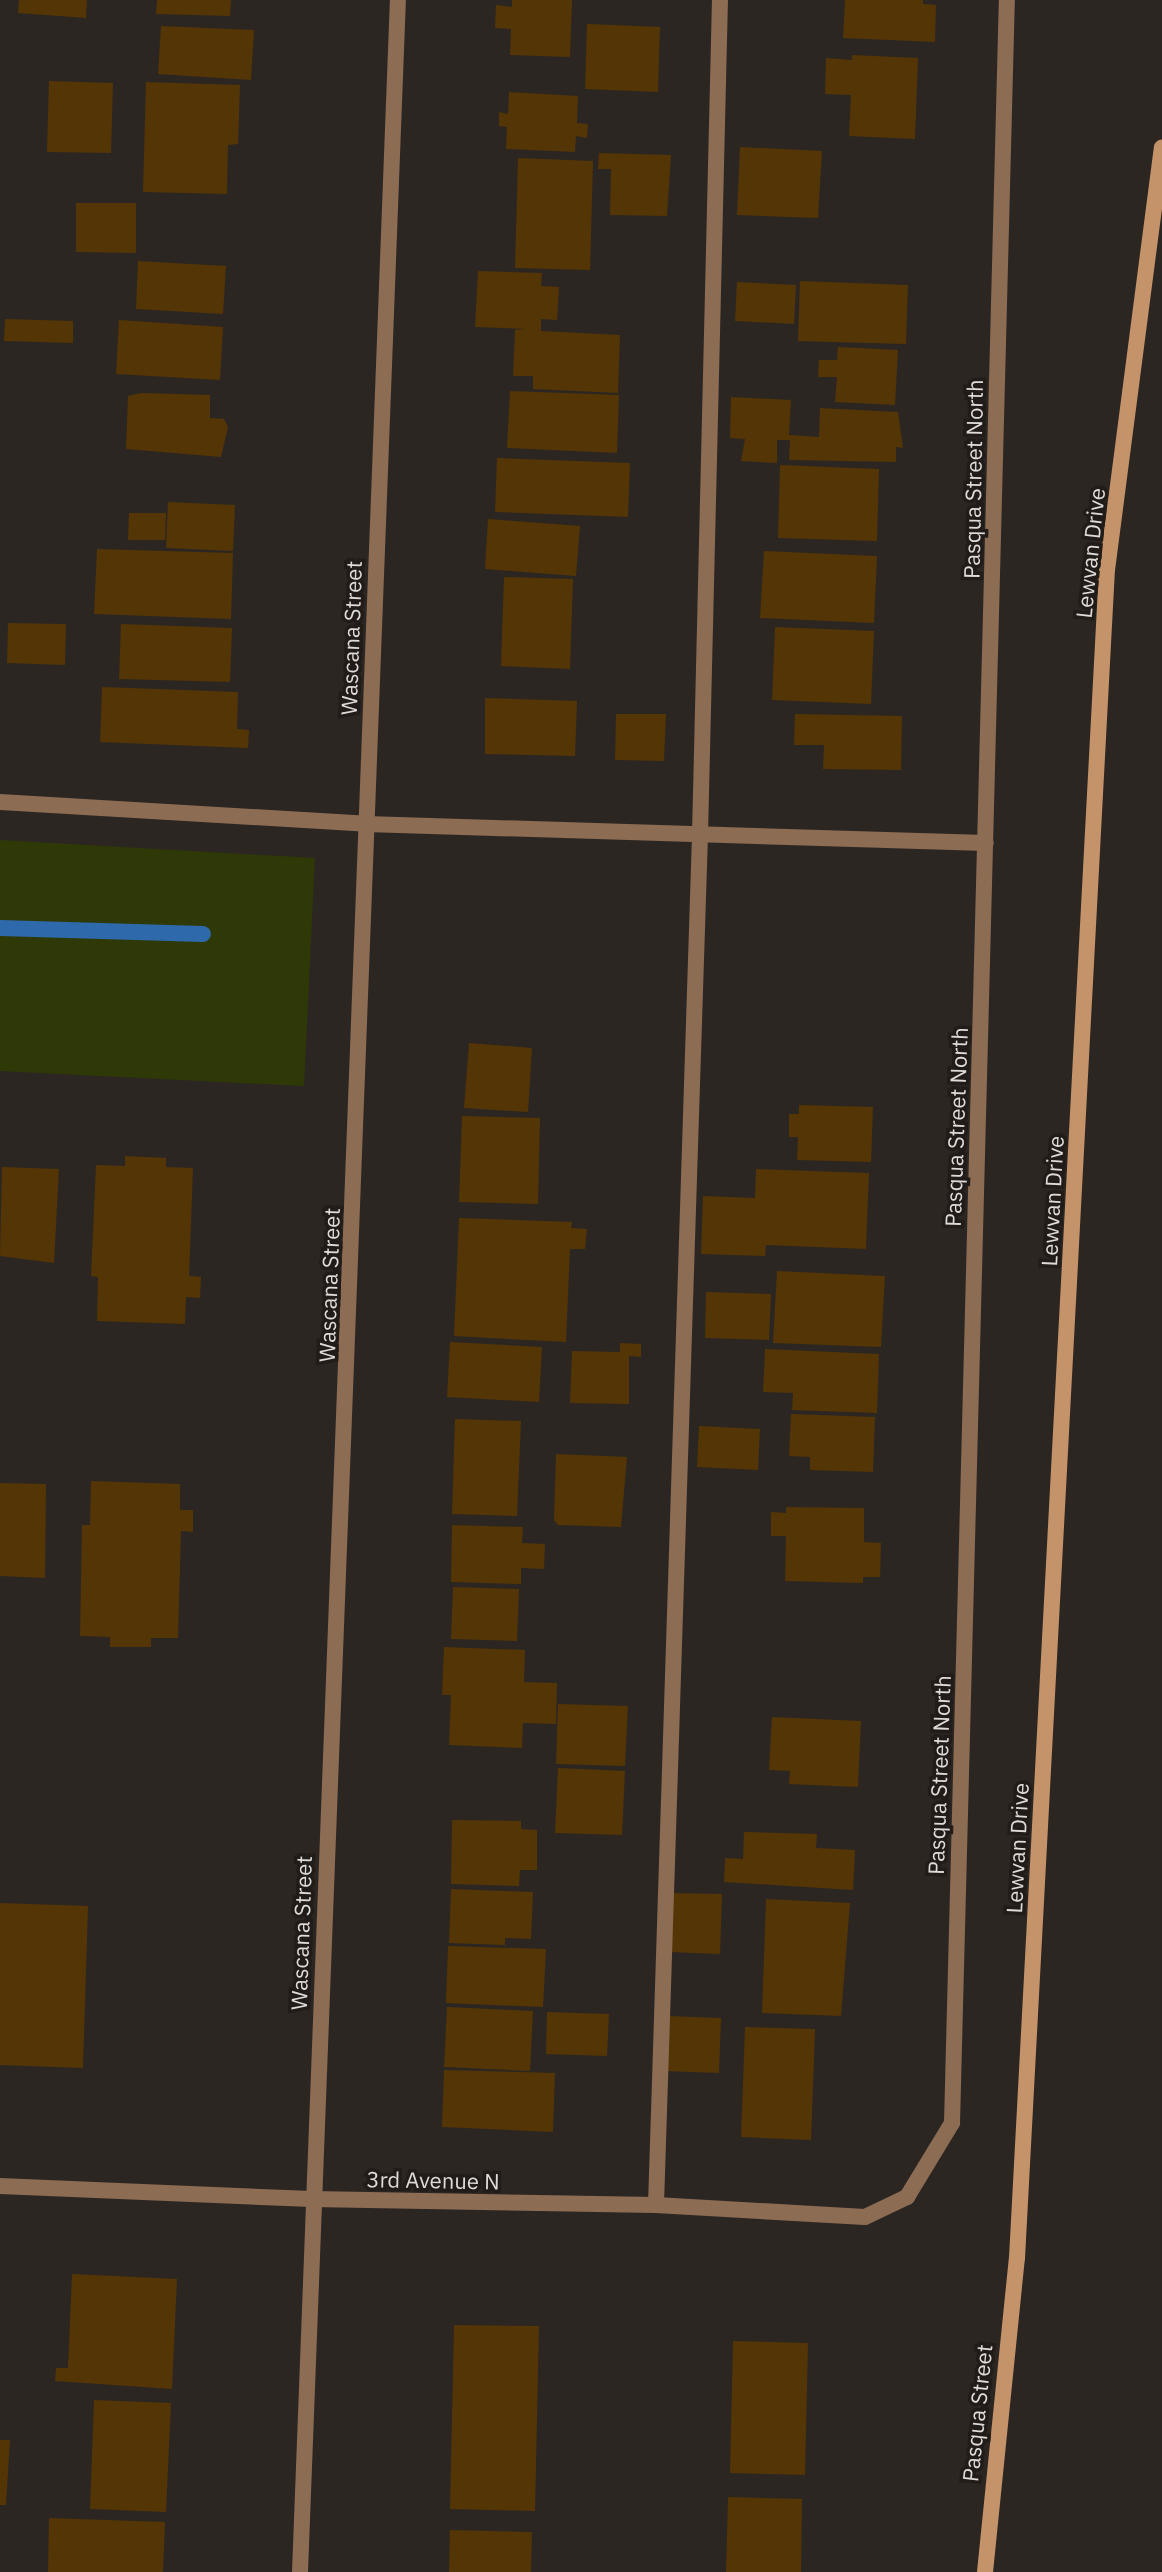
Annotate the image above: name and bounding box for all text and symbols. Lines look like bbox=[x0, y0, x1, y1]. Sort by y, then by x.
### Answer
street label: Pasqua Street North bbox=[958, 379, 988, 579]
street label: Lewvan Drive bbox=[1070, 487, 1110, 619]
street label: Wascana Street bbox=[335, 560, 367, 716]
street label: Pasqua Street North bbox=[939, 1027, 973, 1227]
street label: Lewvan Drive bbox=[1035, 1135, 1069, 1267]
street label: Wascana Street bbox=[313, 1207, 345, 1363]
street label: Pasqua Street North bbox=[922, 1675, 956, 1875]
street label: Lewvan Drive bbox=[1000, 1782, 1034, 1914]
street label: Wascana Street bbox=[285, 1855, 317, 2011]
street label: 3rd Avenue N bbox=[366, 2166, 500, 2194]
street label: Pasqua Street bbox=[957, 2343, 997, 2483]

